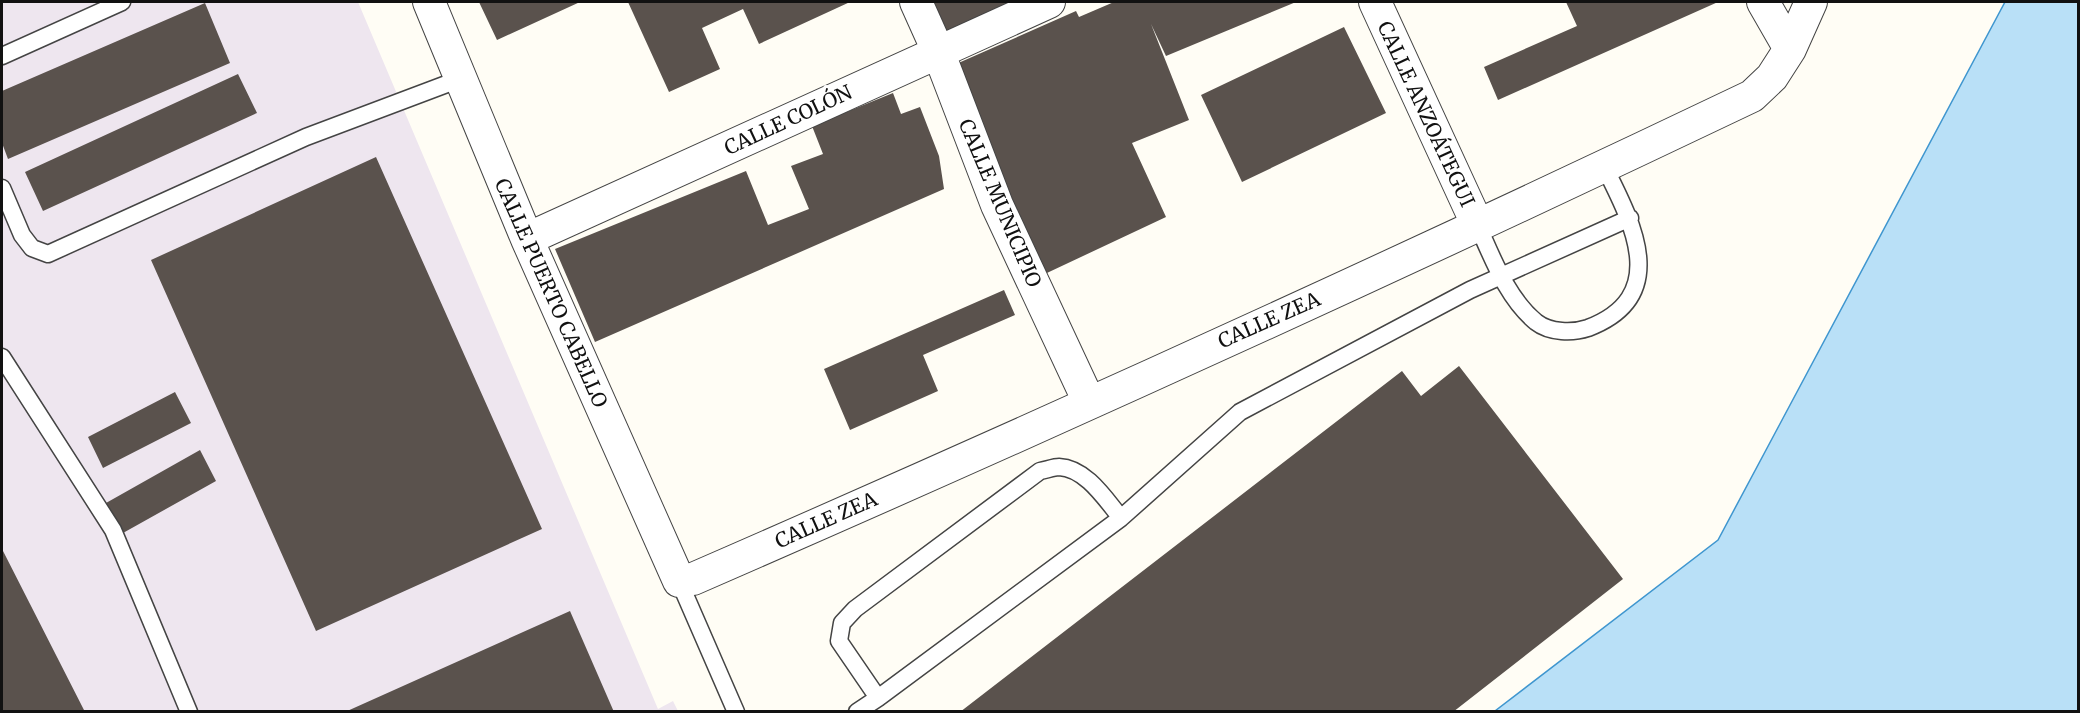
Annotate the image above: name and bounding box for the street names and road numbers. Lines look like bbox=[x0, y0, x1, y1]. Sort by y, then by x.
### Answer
street label: CALLE ANZOÁTEGUI bbox=[1372, 16, 1482, 211]
street label: CALLE COLÓN bbox=[720, 78, 856, 160]
street label: CALLE MUNICIPIO bbox=[954, 115, 1047, 291]
street label: CALLE PUERTO CABELLO bbox=[490, 174, 613, 411]
street label: CALLE ZEA bbox=[1214, 286, 1325, 353]
street label: CALLE ZEA bbox=[771, 486, 882, 553]

